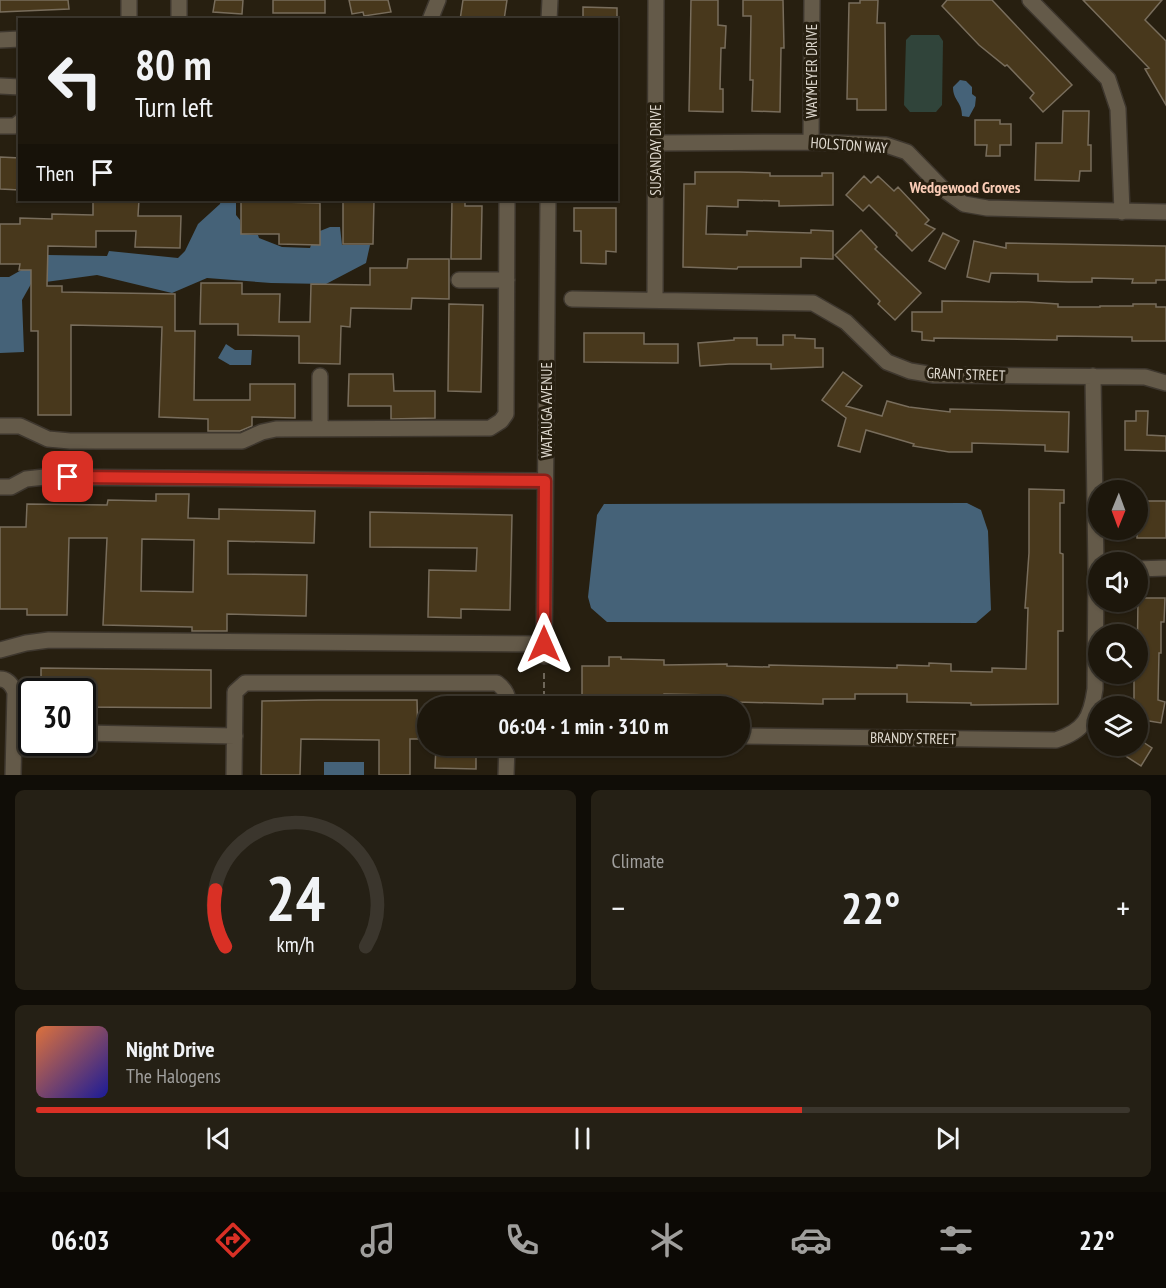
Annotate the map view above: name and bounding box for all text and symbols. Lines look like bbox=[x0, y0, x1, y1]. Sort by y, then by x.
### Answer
street label: WAYMEYER DRIVE bbox=[802, 24, 821, 118]
text: 80 m bbox=[135, 37, 212, 92]
icon: left bbox=[36, 42, 114, 120]
text: Turn left bbox=[135, 90, 213, 124]
street label: SUSANDAY DRIVE bbox=[646, 104, 665, 196]
street label: HOLSTON WAY bbox=[810, 133, 888, 157]
icon: arrive bbox=[86, 156, 119, 189]
text: Then bbox=[36, 159, 74, 187]
district label: Wedgewood Groves bbox=[909, 177, 1021, 197]
street label: WATAUGA AVENUE bbox=[537, 362, 556, 458]
street label: GRANT STREET bbox=[926, 363, 1006, 385]
pin bbox=[42, 451, 93, 502]
icon: arrive bbox=[51, 460, 84, 493]
north arrow bbox=[1088, 480, 1148, 540]
map controls bbox=[1088, 480, 1148, 756]
button: sound bbox=[1088, 552, 1148, 612]
position arrow bbox=[512, 612, 576, 676]
button: search bbox=[1088, 624, 1148, 684]
speed limit sign: 30 bbox=[18, 678, 96, 756]
button: layers bbox=[1088, 696, 1148, 756]
text: 06:04 · 1 min · 310 m bbox=[498, 712, 669, 740]
street label: BRANDY STREET bbox=[870, 728, 956, 748]
text: Climate bbox=[612, 848, 664, 874]
text: 24 bbox=[265, 857, 325, 938]
text: 22° bbox=[841, 878, 900, 936]
text: − bbox=[612, 886, 625, 929]
text: + bbox=[1116, 886, 1130, 929]
text: km/h bbox=[276, 930, 314, 958]
text: Night Drive bbox=[126, 1035, 215, 1063]
text: The Halogens bbox=[126, 1063, 221, 1089]
icon: previous bbox=[202, 1122, 235, 1155]
icon: pause bbox=[566, 1122, 599, 1155]
icon: next bbox=[931, 1122, 964, 1155]
icon: directions bbox=[212, 1219, 254, 1261]
icon: music bbox=[357, 1219, 399, 1261]
icon: phone bbox=[501, 1219, 543, 1261]
icon: climate bbox=[646, 1219, 688, 1261]
icon: car bbox=[790, 1219, 832, 1261]
icon: filters bbox=[935, 1219, 977, 1261]
text: 06:03 bbox=[51, 1223, 110, 1257]
text: 22° bbox=[1079, 1223, 1115, 1257]

